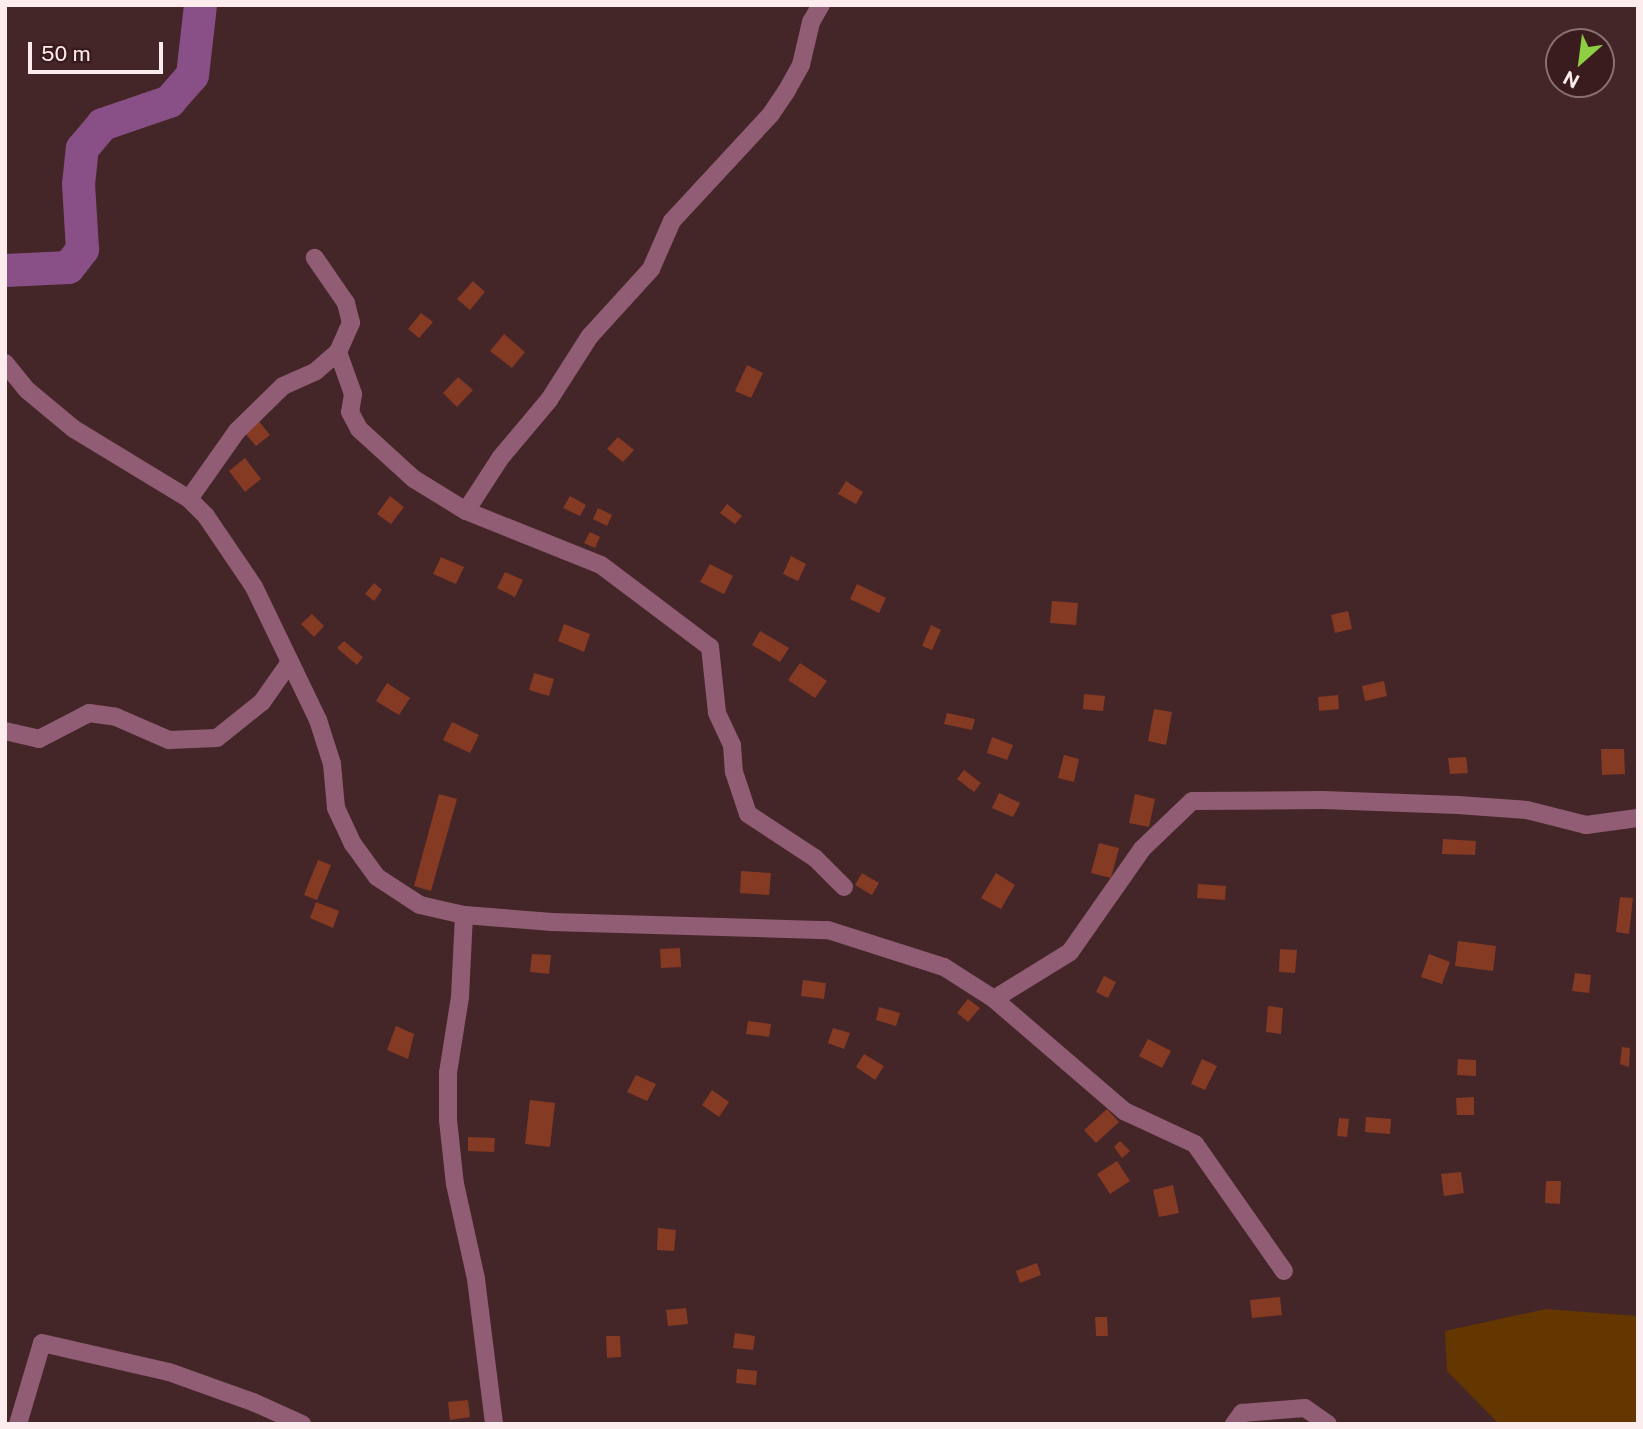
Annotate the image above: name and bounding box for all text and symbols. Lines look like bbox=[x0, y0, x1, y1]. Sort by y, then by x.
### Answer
scale bar bbox=[32, 28, 166, 72]
north arrow bbox=[1545, 28, 1615, 98]
text: 50 m bbox=[41, 41, 91, 66]
text: N bbox=[1559, 67, 1583, 93]

